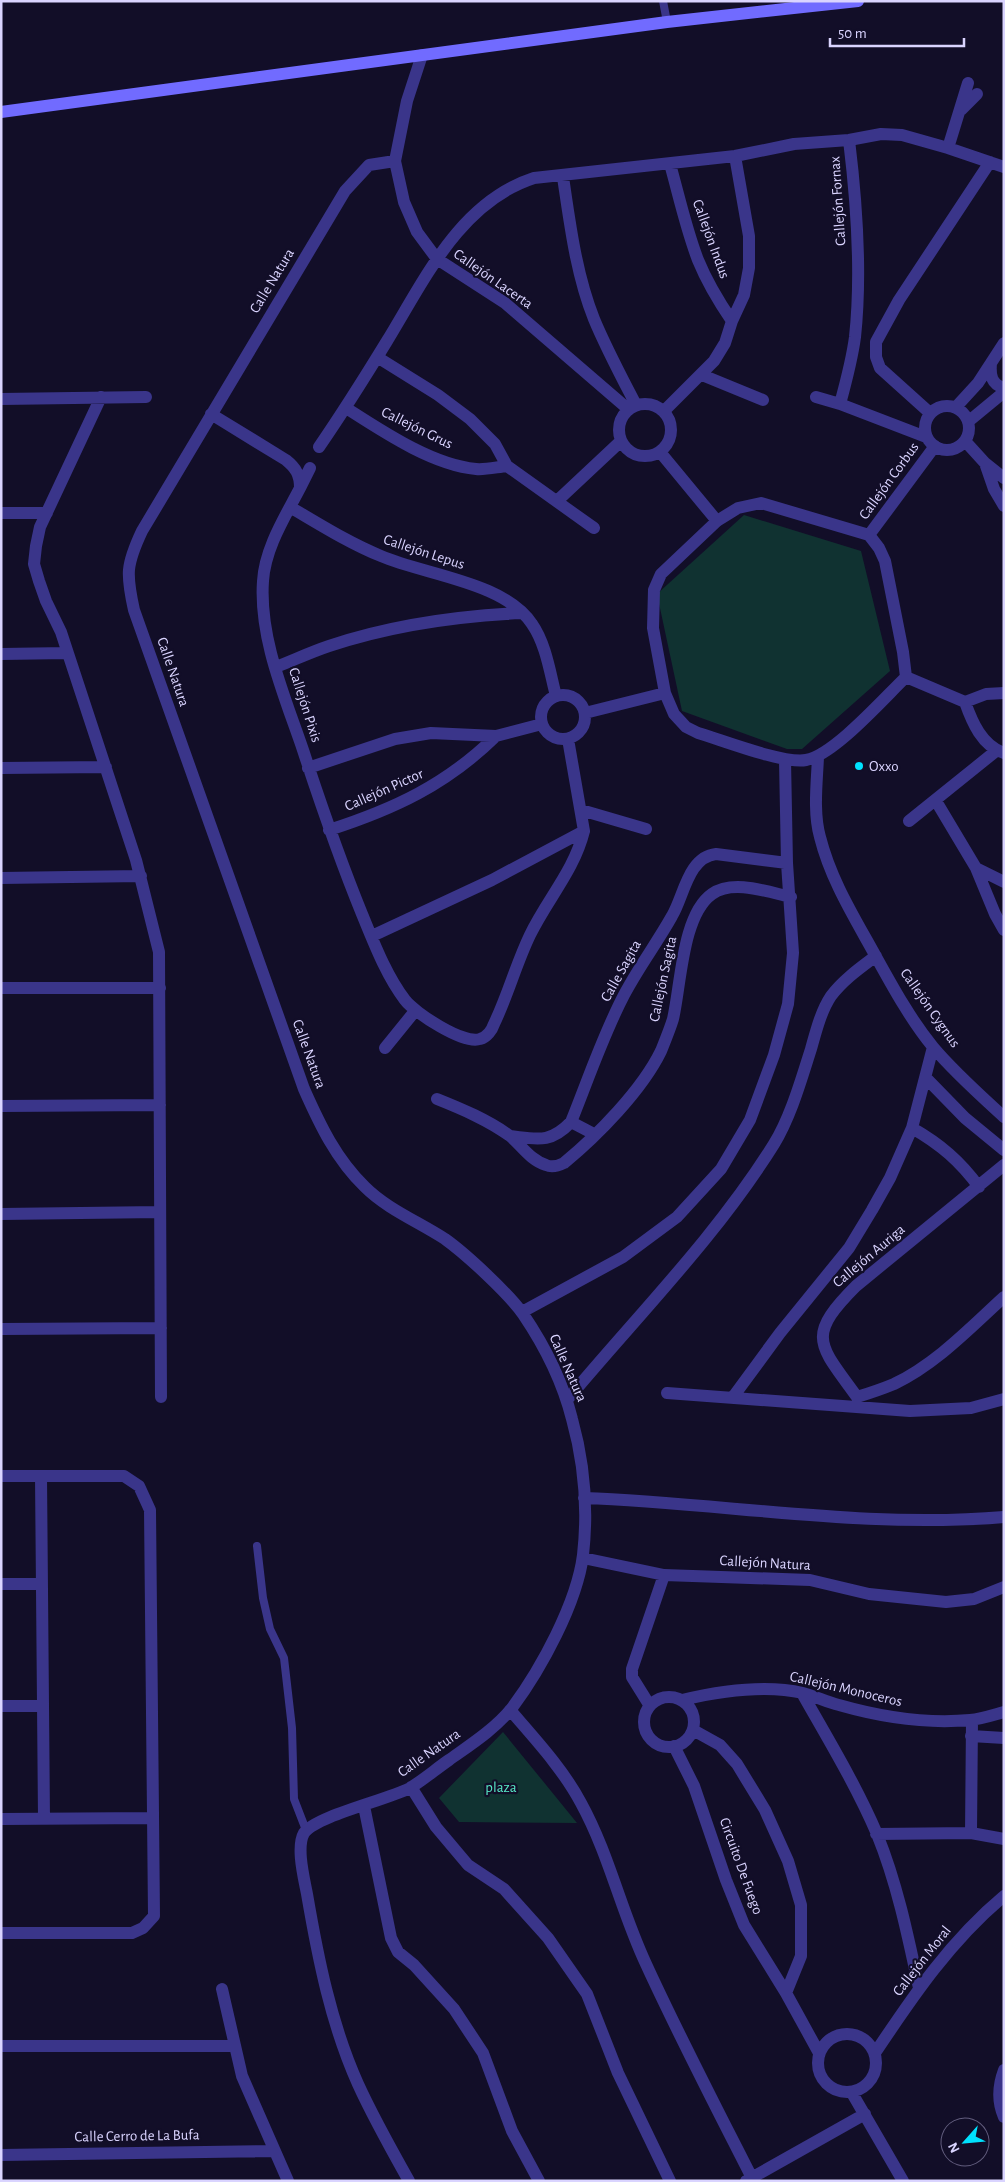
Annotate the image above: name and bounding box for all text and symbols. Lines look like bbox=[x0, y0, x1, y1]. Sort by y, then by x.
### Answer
scale bar bbox=[830, 15, 964, 47]
text: 50 m bbox=[838, 26, 867, 41]
street label: Callejón Fornax bbox=[827, 155, 849, 246]
street label: Callejón Indus bbox=[690, 197, 732, 281]
street label: Calle Natura bbox=[247, 246, 297, 316]
street label: Callejón Lacerta bbox=[451, 246, 535, 312]
street label: Callejón Grus bbox=[379, 404, 455, 452]
street label: Callejón Corbus bbox=[856, 440, 922, 522]
street label: Callejón Lepus bbox=[382, 532, 466, 572]
street label: Calle Natura bbox=[154, 635, 192, 709]
street label: Callejón Pixis bbox=[286, 666, 324, 744]
place label: Oxxo bbox=[869, 759, 899, 774]
marker: Oxxo bbox=[853, 760, 865, 772]
street label: Callejón Pictor bbox=[342, 766, 426, 814]
street label: Callejón Sagita bbox=[647, 935, 679, 1023]
street label: Calle Sagita bbox=[598, 938, 644, 1004]
street label: Callejón Cygnus bbox=[897, 966, 963, 1050]
street label: Calle Natura bbox=[290, 1017, 328, 1091]
street label: Callejón Auriga bbox=[830, 1222, 908, 1290]
street label: Calle Natura bbox=[546, 1332, 590, 1404]
street label: Callejón Natura bbox=[719, 1553, 811, 1573]
street label: Callejón Monoceros bbox=[788, 1669, 904, 1709]
street label: Calle Natura bbox=[395, 1726, 463, 1780]
park label: plaza bbox=[485, 1780, 517, 1795]
street label: Circuito De Fuego bbox=[717, 1816, 765, 1916]
street label: Callejón Moral bbox=[890, 1923, 954, 1999]
north arrow bbox=[940, 2117, 990, 2167]
street label: Calle Cerro de La Bufa bbox=[74, 2127, 200, 2145]
text: N bbox=[946, 2140, 963, 2155]

